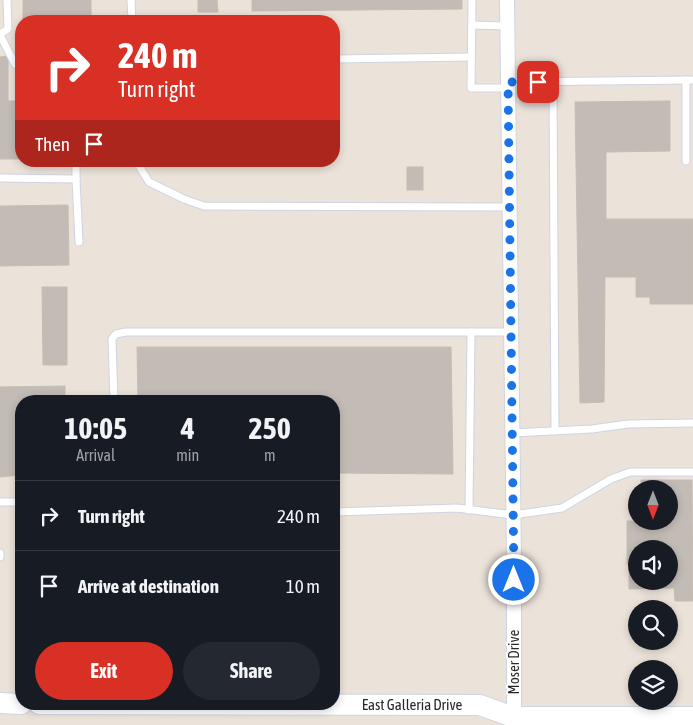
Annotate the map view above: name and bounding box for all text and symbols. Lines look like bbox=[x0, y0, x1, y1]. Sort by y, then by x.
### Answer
icon: right bbox=[35, 35, 100, 100]
text: 240 m bbox=[118, 35, 197, 75]
pin bbox=[517, 61, 559, 103]
icon: arrive bbox=[524, 68, 552, 96]
text: Turn right bbox=[118, 76, 195, 102]
icon: arrive bbox=[80, 130, 108, 158]
text: Then bbox=[35, 133, 70, 155]
text: 10:05 bbox=[64, 411, 127, 445]
text: 4 bbox=[181, 411, 195, 445]
text: 250 bbox=[248, 411, 291, 445]
text: Arrival bbox=[76, 446, 115, 464]
text: min bbox=[176, 446, 199, 464]
text: m bbox=[264, 446, 275, 464]
north arrow bbox=[628, 480, 678, 530]
map controls bbox=[628, 480, 678, 710]
icon: right bbox=[35, 502, 63, 530]
text: Turn right bbox=[78, 505, 145, 527]
text: 240 m bbox=[277, 505, 320, 527]
button: sound bbox=[628, 540, 678, 590]
position arrow bbox=[487, 553, 539, 605]
icon: arrive bbox=[35, 572, 63, 600]
text: Arrive at destination bbox=[78, 575, 219, 597]
text: 10 m bbox=[286, 575, 320, 597]
button: search bbox=[628, 600, 678, 650]
street label: Moser Drive bbox=[505, 629, 522, 694]
button: Exit bbox=[35, 642, 173, 700]
button: Share bbox=[183, 642, 320, 700]
button: layers bbox=[628, 660, 678, 710]
street label: East Galleria Drive bbox=[362, 696, 462, 713]

